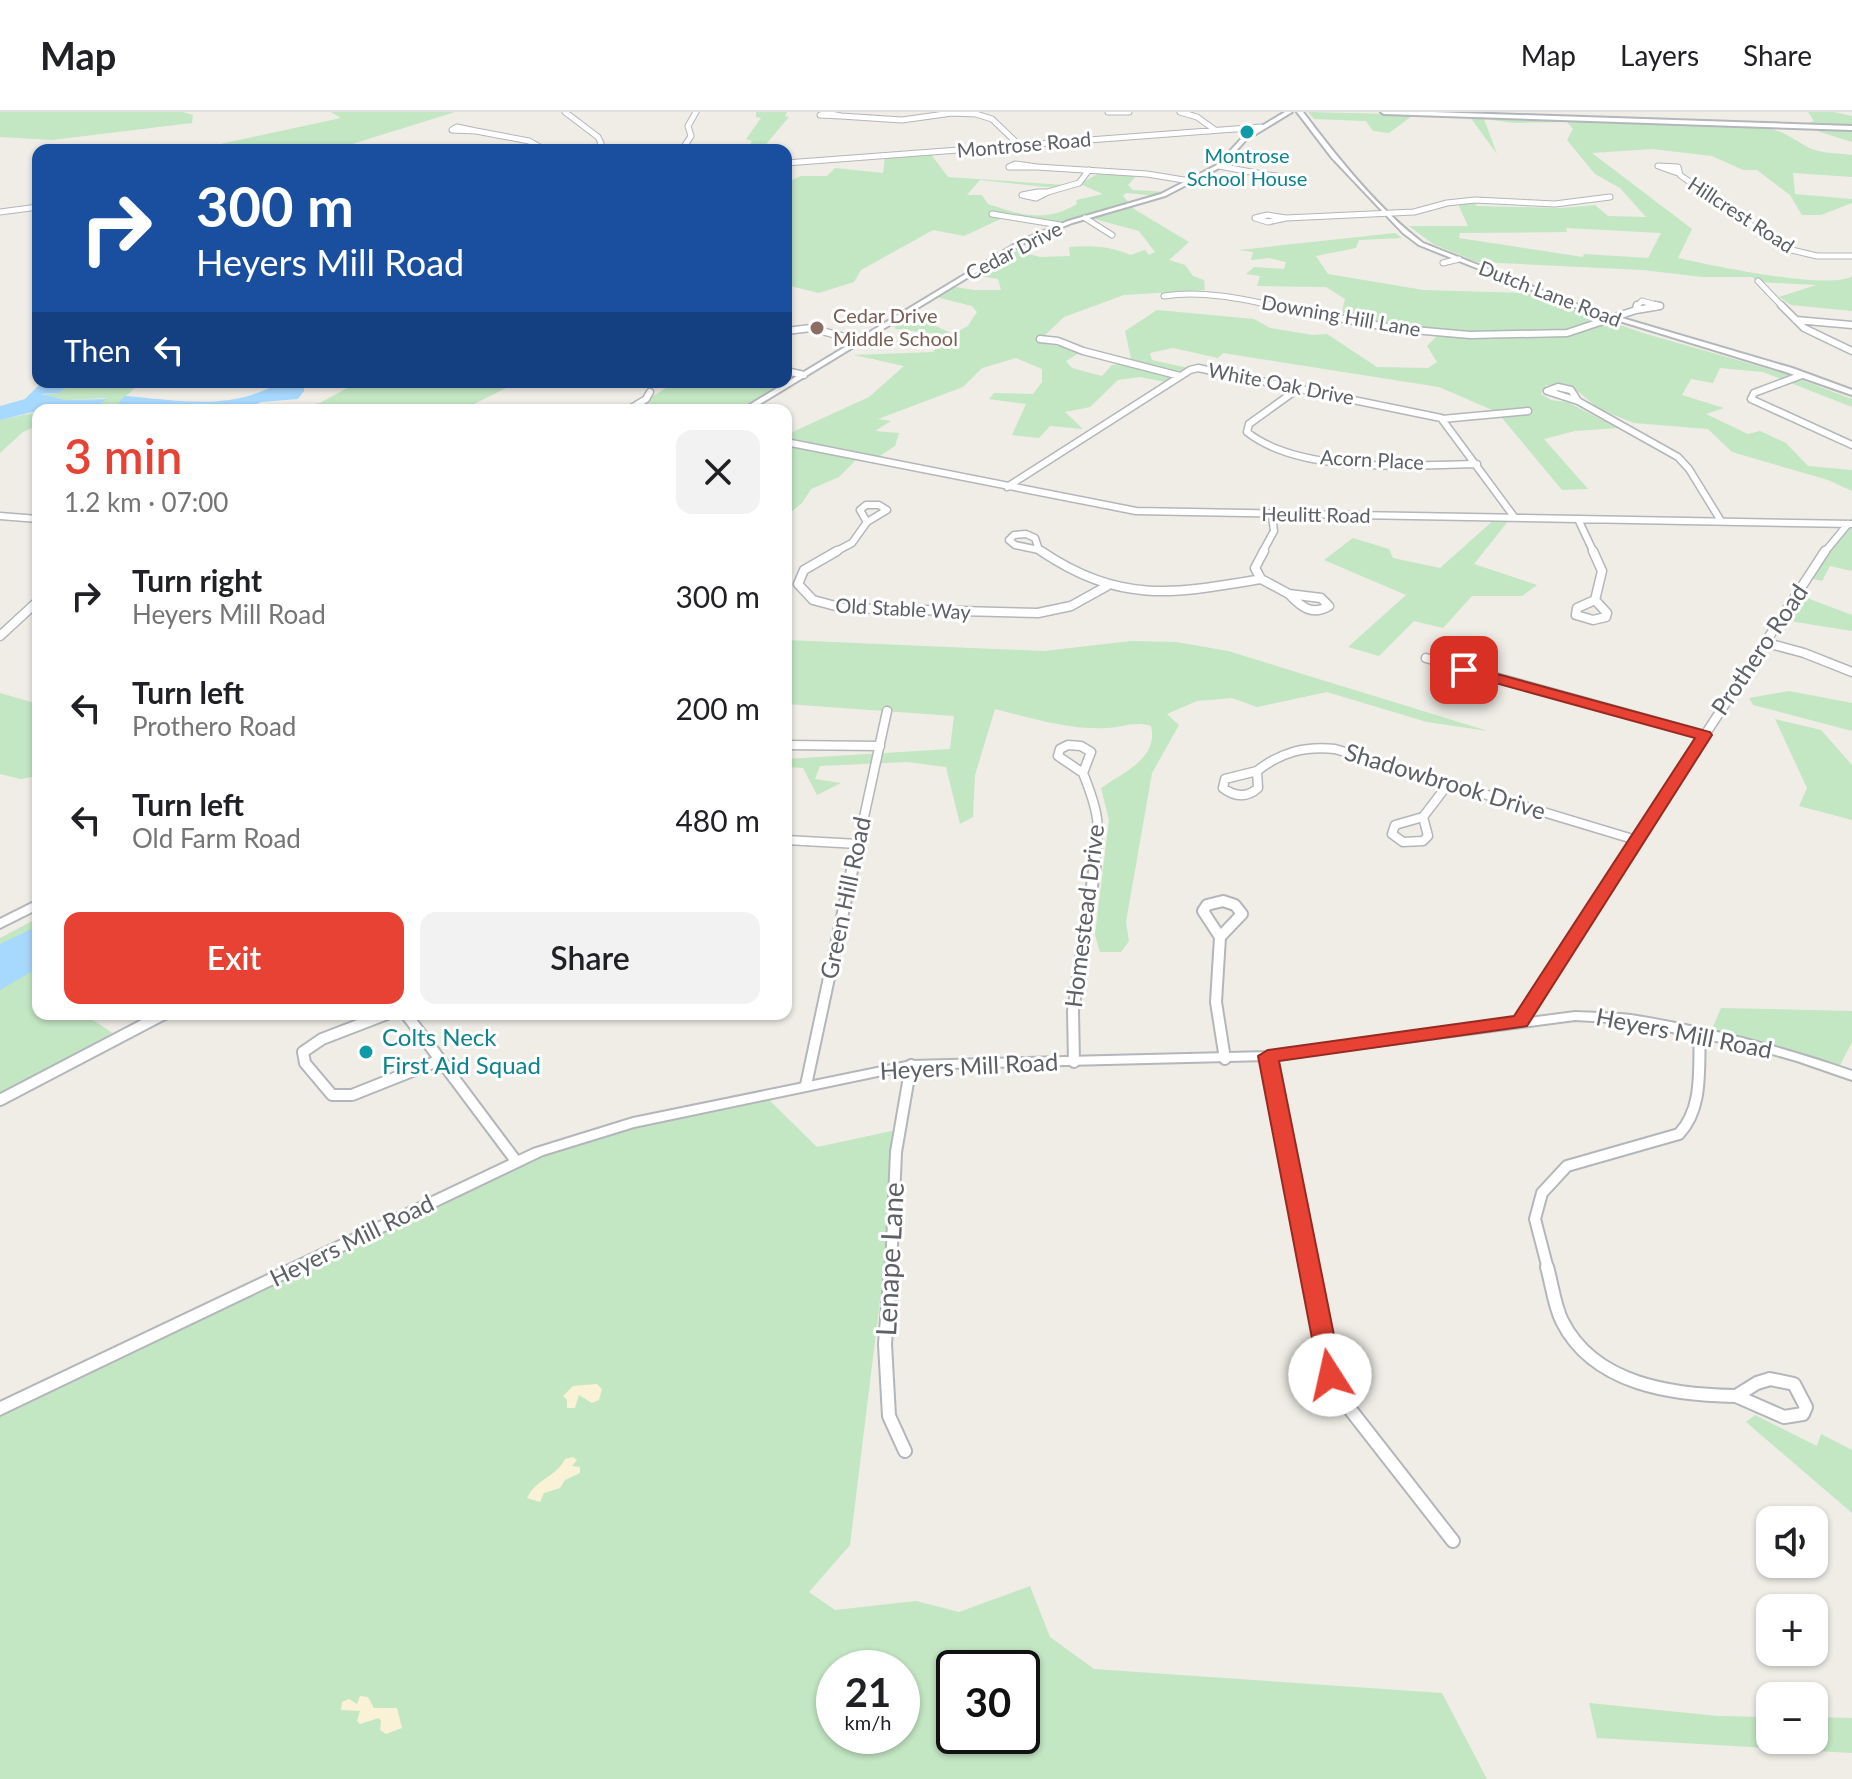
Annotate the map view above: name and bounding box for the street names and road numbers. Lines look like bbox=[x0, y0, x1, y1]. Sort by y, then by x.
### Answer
street label: Montrose Road bbox=[956, 126, 1092, 162]
street label: Hillcrest Road bbox=[1684, 171, 1799, 257]
street label: Cedar Drive bbox=[962, 216, 1066, 285]
street label: Dutch Lane Road bbox=[1476, 255, 1625, 331]
street label: Downing Hill Lane bbox=[1260, 289, 1423, 341]
street label: White Oak Drive bbox=[1206, 357, 1356, 409]
street label: Acorn Place bbox=[1319, 444, 1425, 474]
street label: Heulitt Road bbox=[1261, 501, 1371, 527]
street label: Prothero Road bbox=[1704, 578, 1813, 720]
street label: Old Stable Way bbox=[835, 592, 972, 624]
street label: Shadowbrook Drive bbox=[1342, 736, 1549, 825]
street label: Green Hill Road bbox=[813, 814, 876, 981]
street label: Homestead Drive bbox=[1058, 823, 1109, 1009]
street label: Heyers Mill Road bbox=[1594, 1001, 1775, 1064]
street label: Heyers Mill Road bbox=[879, 1046, 1059, 1085]
street label: Lenape Lane bbox=[868, 1181, 910, 1337]
street label: Heyers Mill Road bbox=[265, 1187, 438, 1292]

